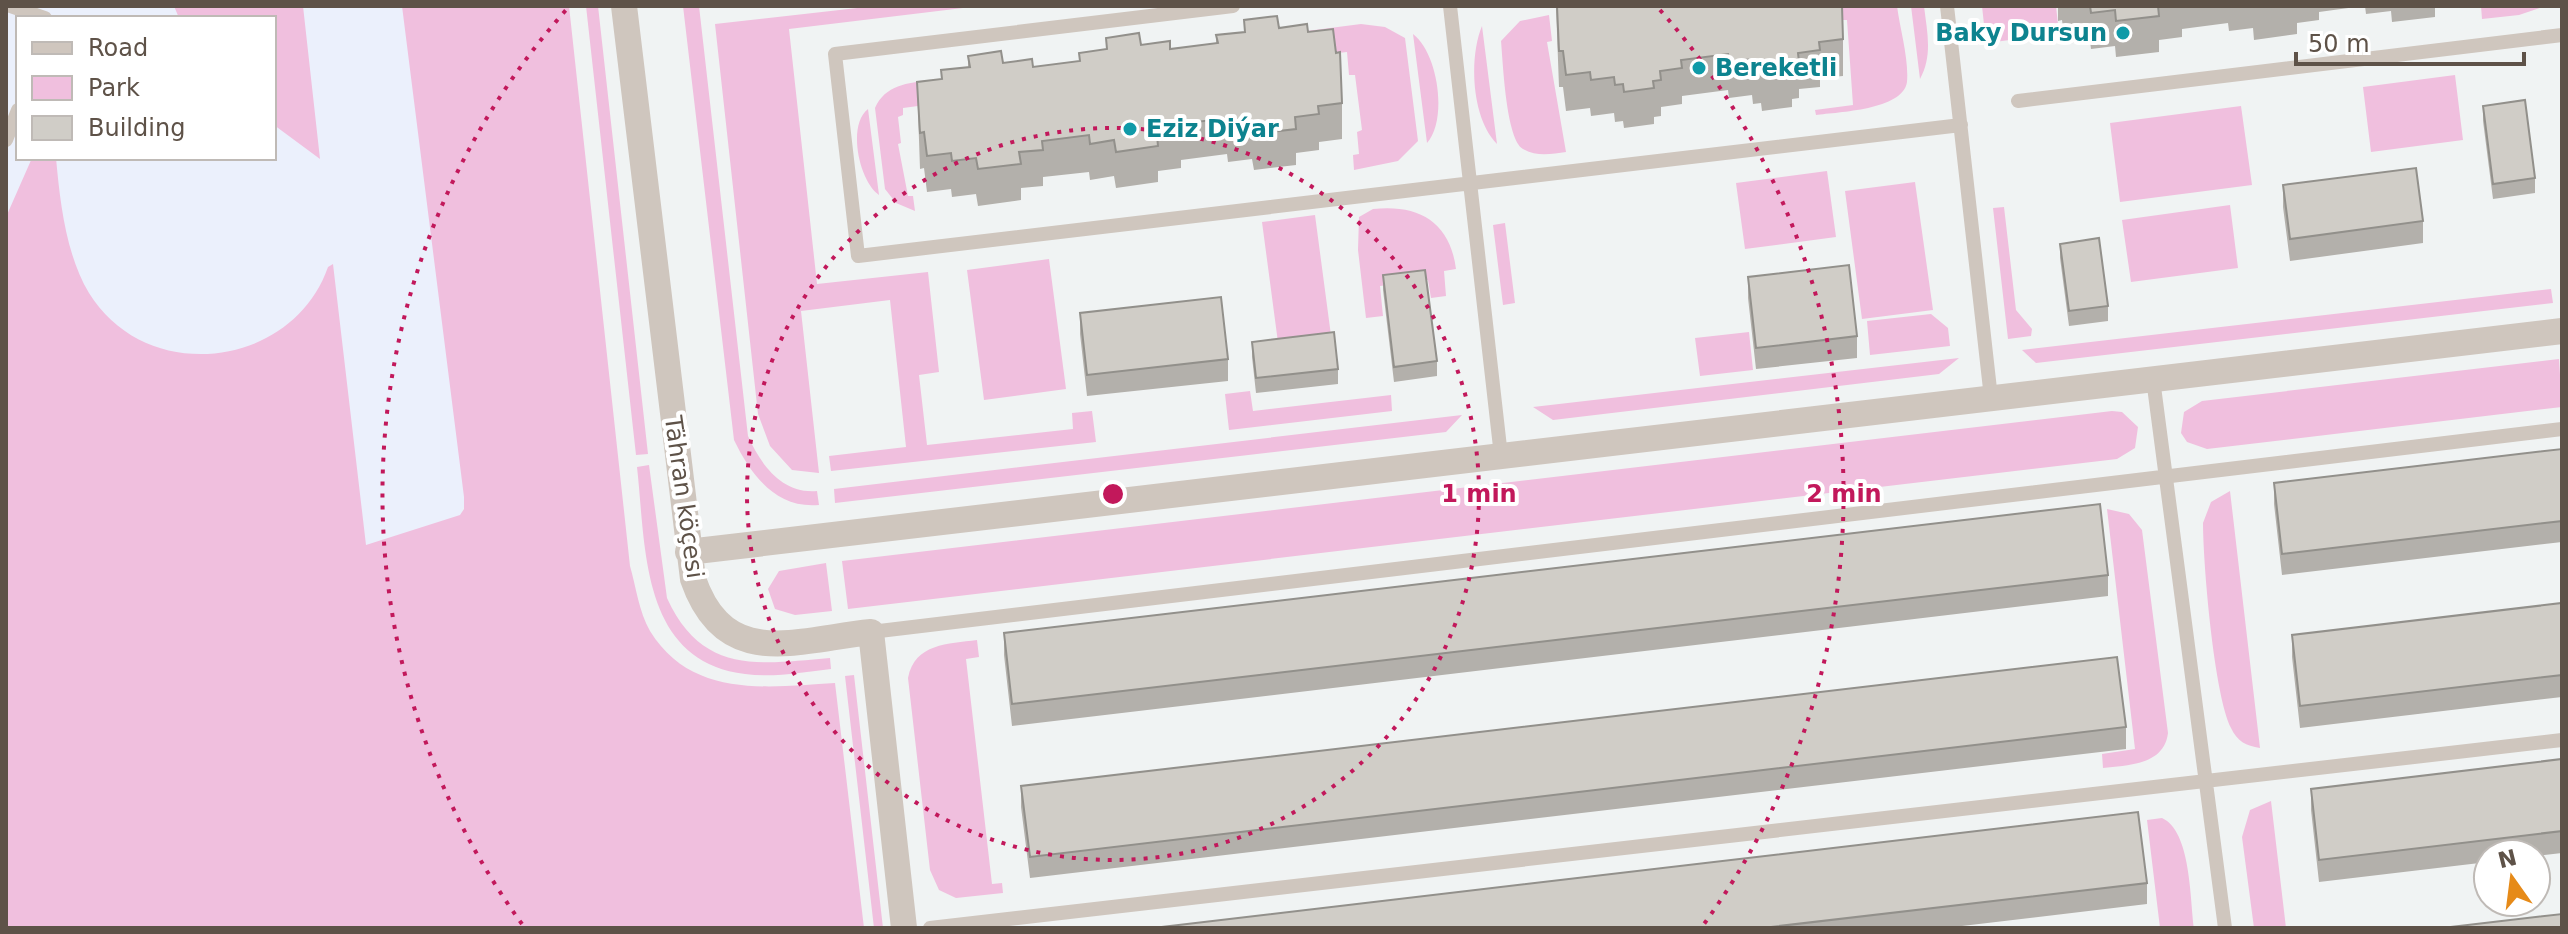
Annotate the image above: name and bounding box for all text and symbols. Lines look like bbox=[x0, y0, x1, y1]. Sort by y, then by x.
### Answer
legend bbox=[16, 16, 276, 160]
scale bar bbox=[2296, 16, 2524, 66]
place label: Baky Dursun bbox=[1935, 19, 2107, 47]
marker: Baky Dursun bbox=[2114, 24, 2132, 42]
text: 50 m bbox=[2308, 30, 2370, 58]
text: Road bbox=[88, 34, 148, 62]
place label: Bereketli bbox=[1715, 54, 1837, 82]
marker: Bereketli bbox=[1690, 59, 1708, 77]
text: Park bbox=[88, 74, 140, 102]
text: Building bbox=[88, 114, 185, 142]
place label: Eziz Diýar bbox=[1146, 115, 1279, 143]
marker: Eziz Diýar bbox=[1121, 120, 1139, 138]
street label: Tähran köçesi bbox=[659, 413, 709, 580]
centre of rings bbox=[1099, 480, 1127, 508]
text: 1 min bbox=[1441, 480, 1517, 508]
text: 2 min bbox=[1806, 480, 1882, 508]
north arrow bbox=[2472, 838, 2552, 918]
text: N bbox=[2495, 845, 2519, 873]

